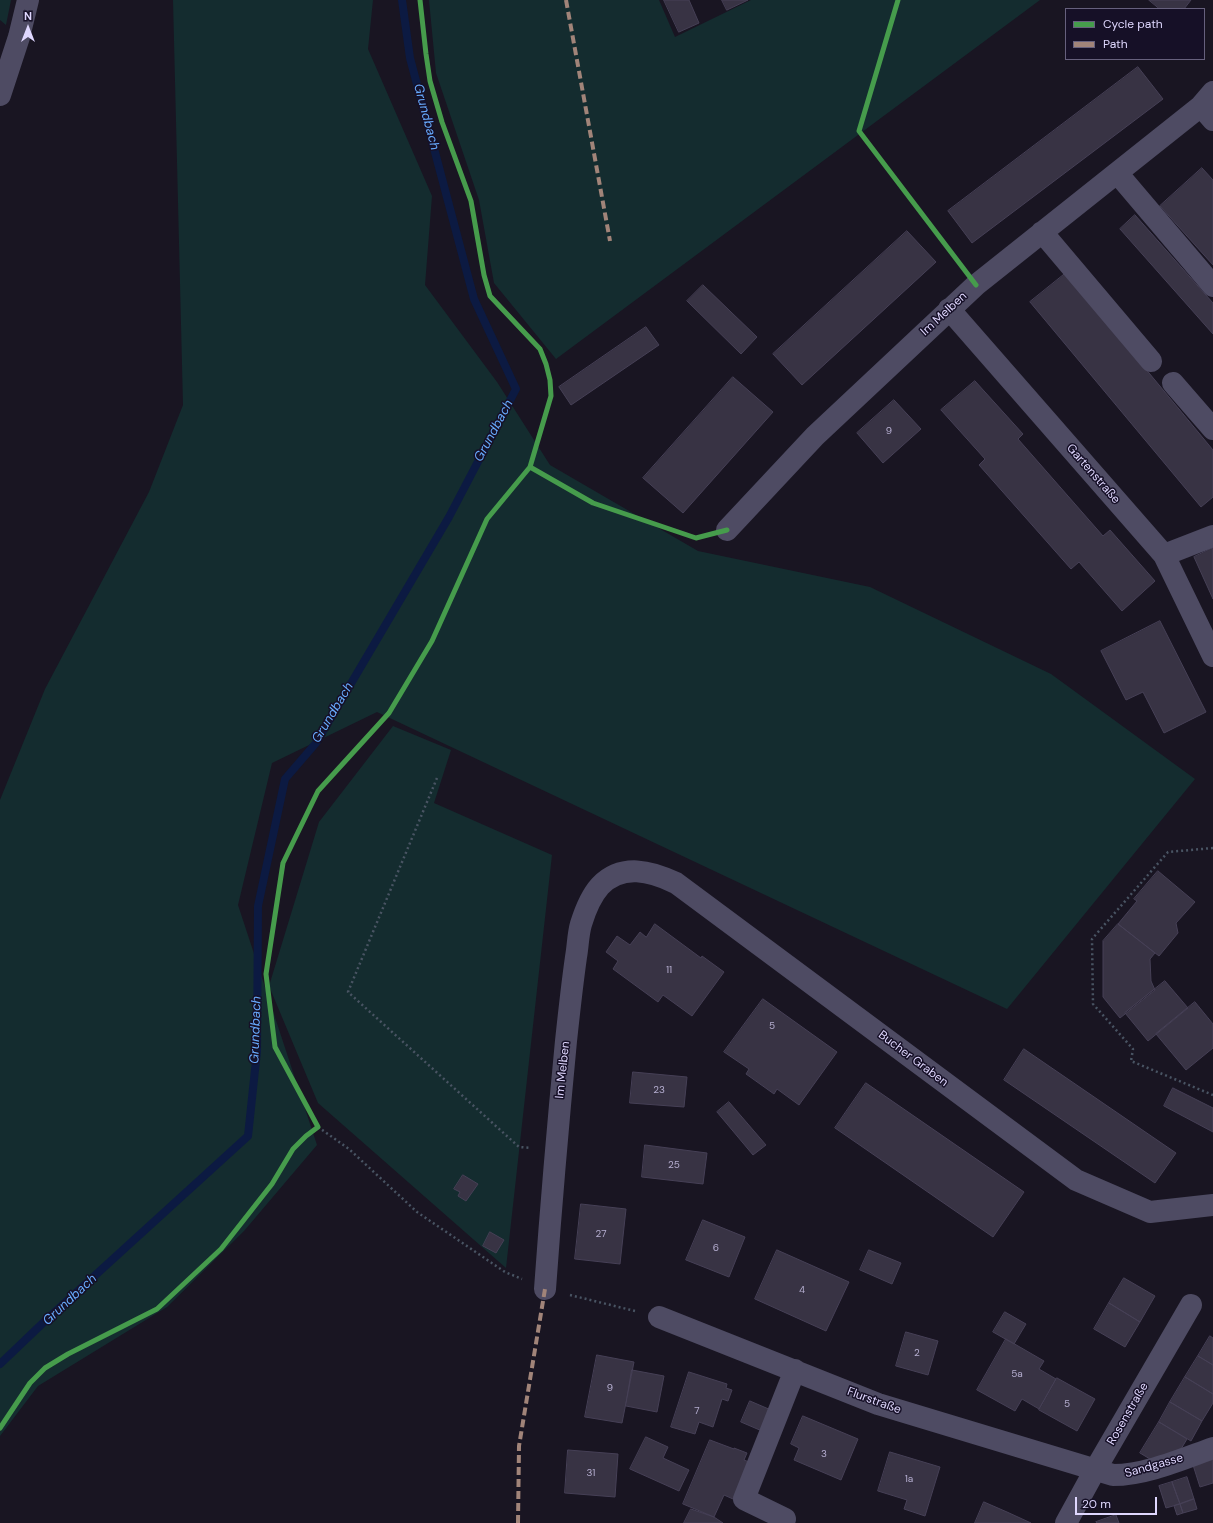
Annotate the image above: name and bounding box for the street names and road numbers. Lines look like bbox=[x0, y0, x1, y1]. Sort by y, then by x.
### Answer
street label: Im Melben bbox=[918, 289, 970, 339]
street label: Gartenstraße bbox=[1063, 441, 1123, 507]
street label: Bucher Graben bbox=[875, 1028, 951, 1090]
street label: Im Melben bbox=[553, 1041, 573, 1099]
street label: Rosenstraße bbox=[1104, 1380, 1152, 1448]
street label: Flurstraße bbox=[845, 1385, 903, 1417]
street label: Sandgasse bbox=[1123, 1451, 1185, 1481]

